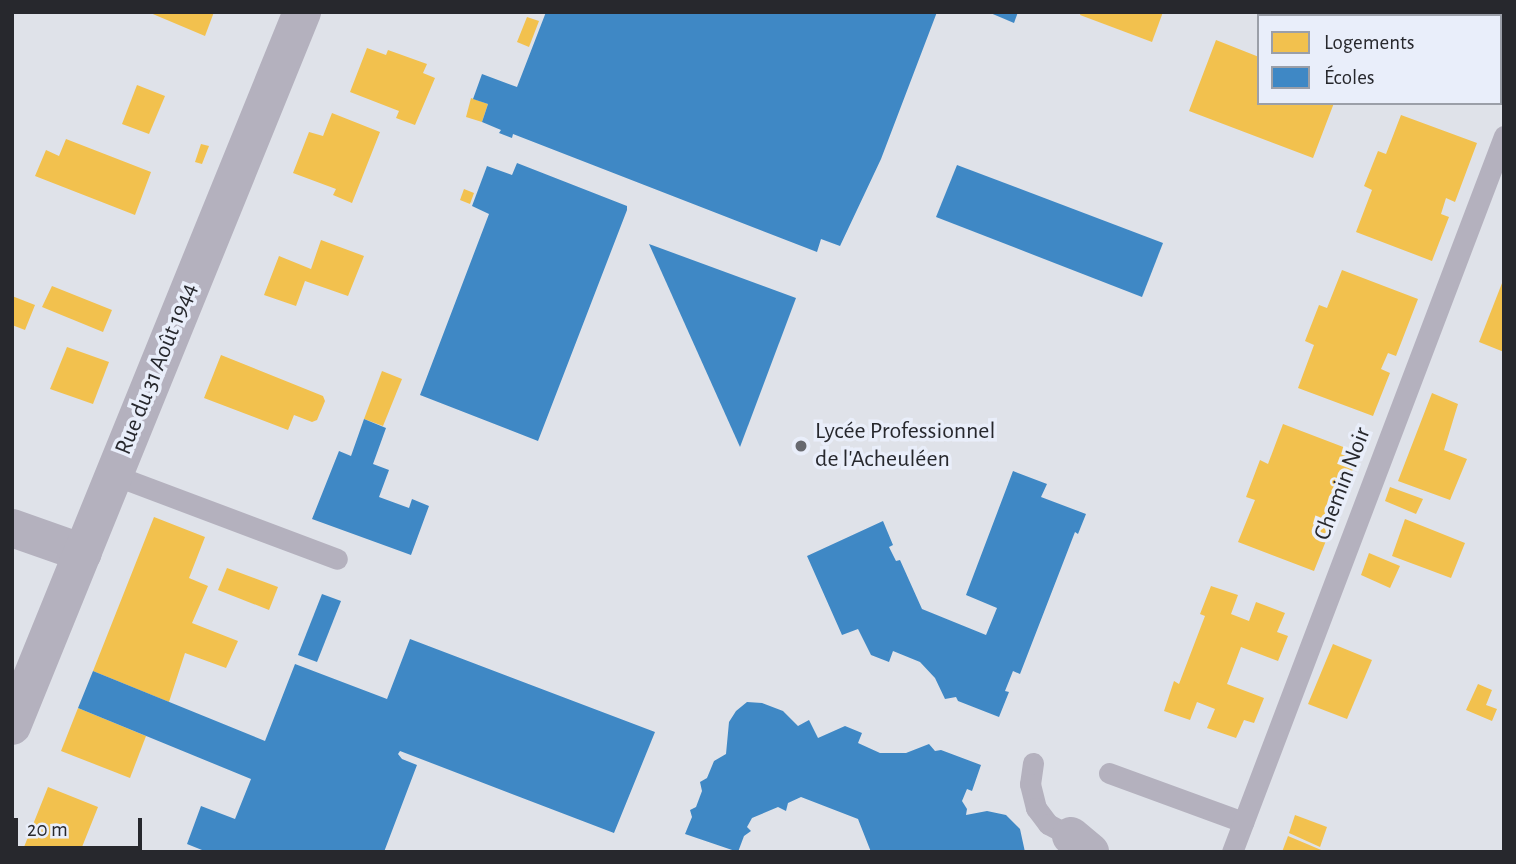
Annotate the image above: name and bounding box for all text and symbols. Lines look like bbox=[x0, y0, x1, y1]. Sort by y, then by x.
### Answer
legend bbox=[1257, 14, 1502, 105]
text: Logements bbox=[1324, 32, 1414, 53]
text: Écoles bbox=[1324, 67, 1375, 88]
street label: Rue du 31 Août 1944 bbox=[109, 279, 205, 459]
place label: Lycée Professionnel de l'Acheuléen bbox=[815, 418, 995, 474]
street label: Chemin Noir bbox=[1308, 423, 1378, 545]
marker: Lycée Professionnel de l'Acheuléen bbox=[793, 438, 809, 454]
scale bar bbox=[18, 804, 145, 848]
text: 20 m bbox=[27, 819, 68, 840]

